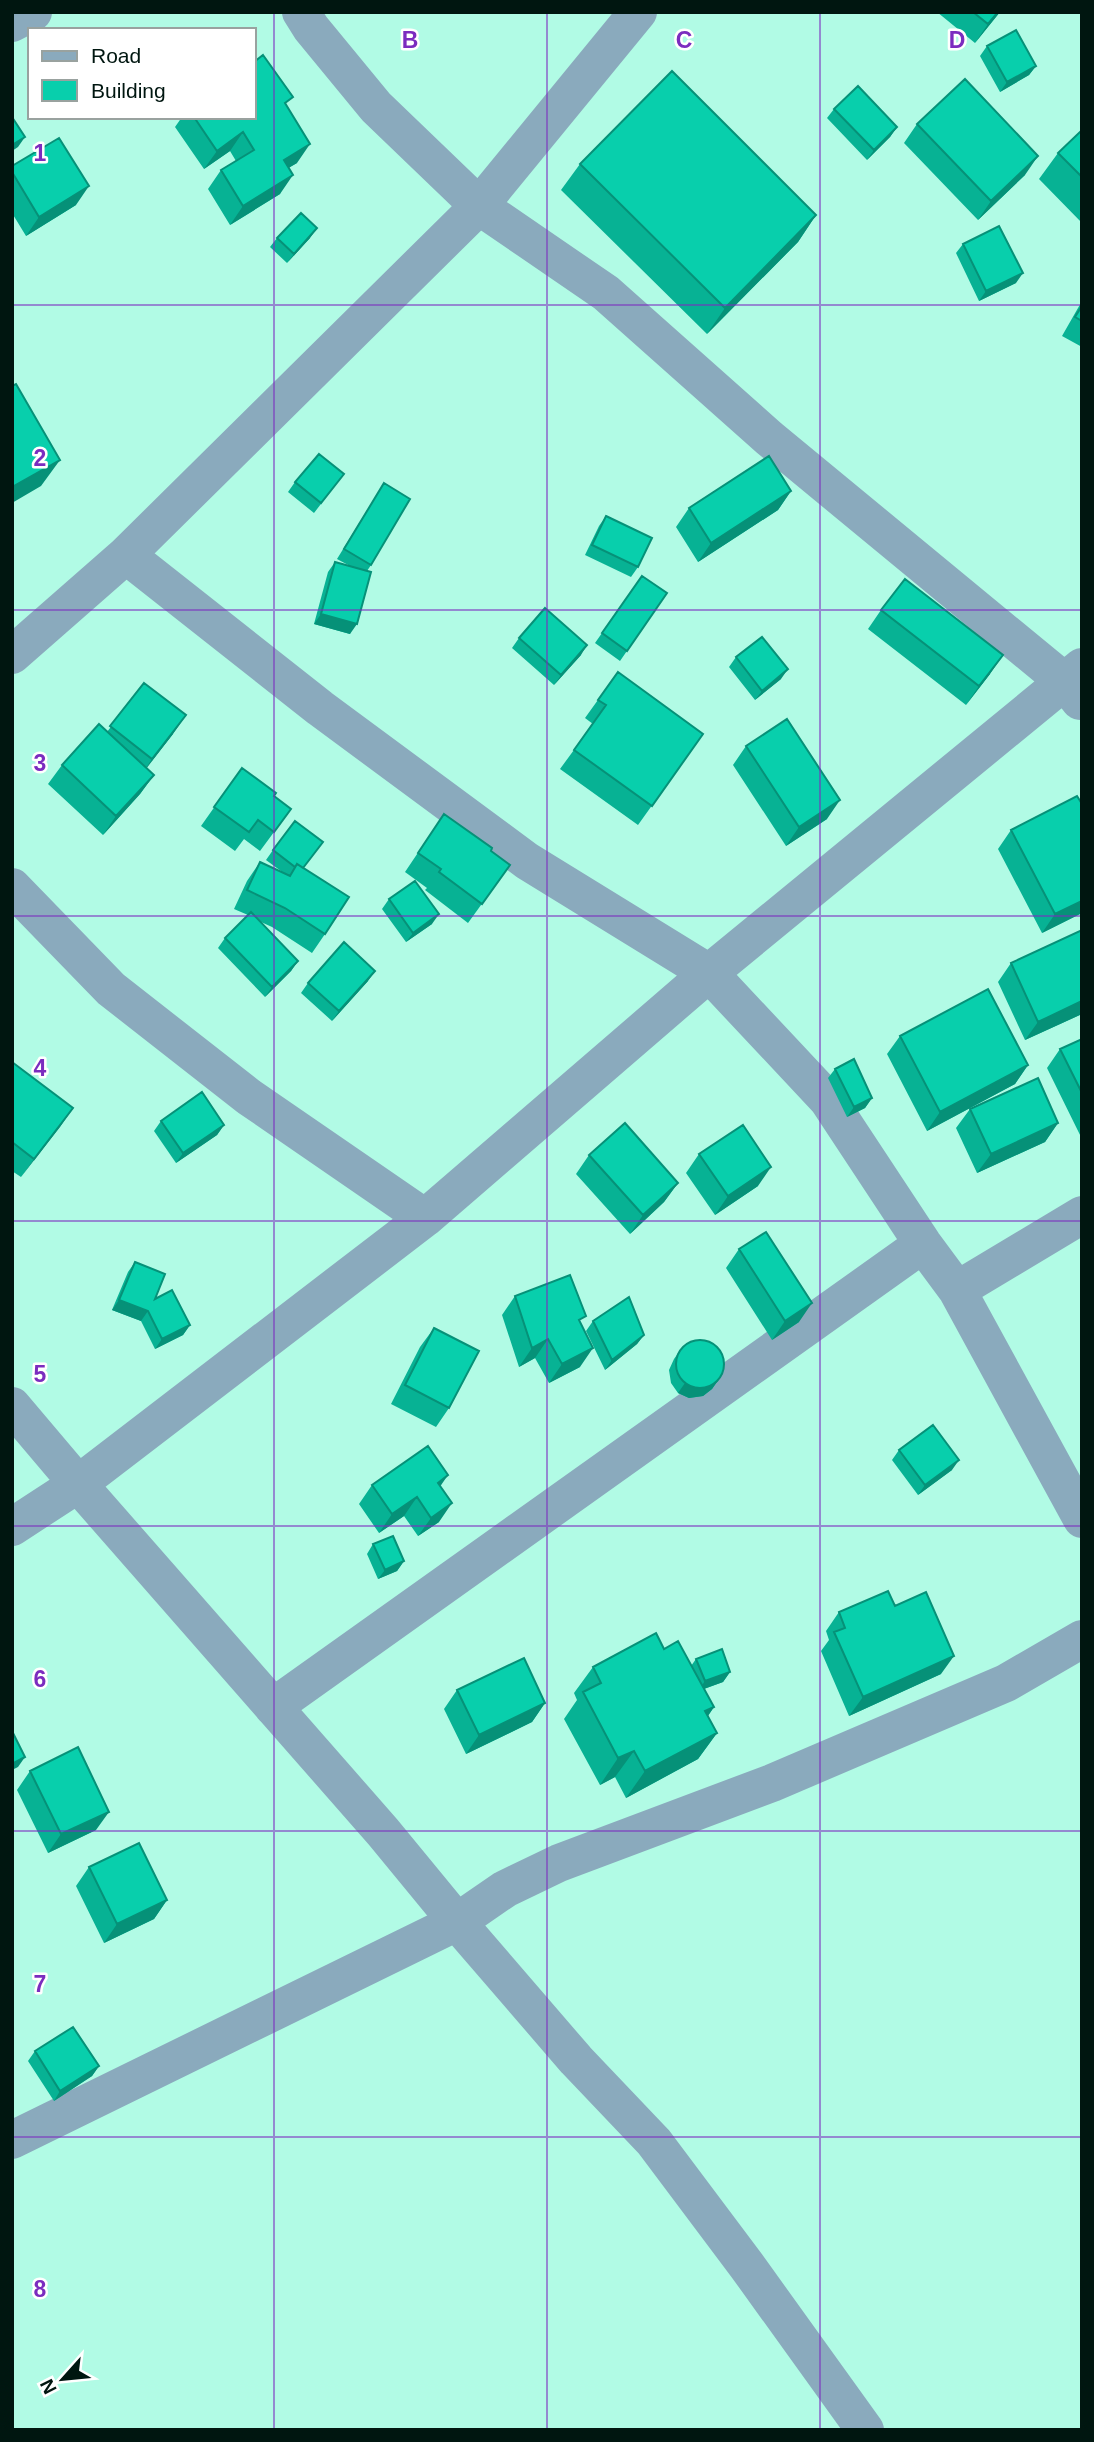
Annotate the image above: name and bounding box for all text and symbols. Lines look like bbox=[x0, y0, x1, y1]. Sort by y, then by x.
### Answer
text: B bbox=[402, 27, 418, 53]
text: C bbox=[676, 27, 692, 53]
text: D bbox=[949, 27, 965, 53]
legend bbox=[28, 28, 256, 119]
text: Road bbox=[91, 44, 141, 67]
text: Building bbox=[91, 79, 166, 102]
text: 1 bbox=[34, 140, 47, 166]
text: 2 bbox=[34, 445, 46, 471]
text: 3 bbox=[34, 750, 46, 776]
text: 4 bbox=[34, 1055, 47, 1081]
text: 5 bbox=[34, 1361, 47, 1387]
text: 6 bbox=[34, 1666, 46, 1692]
text: 7 bbox=[34, 1971, 46, 1997]
text: 8 bbox=[34, 2276, 47, 2302]
north arrow bbox=[28, 2344, 98, 2414]
text: N bbox=[36, 2376, 61, 2397]

